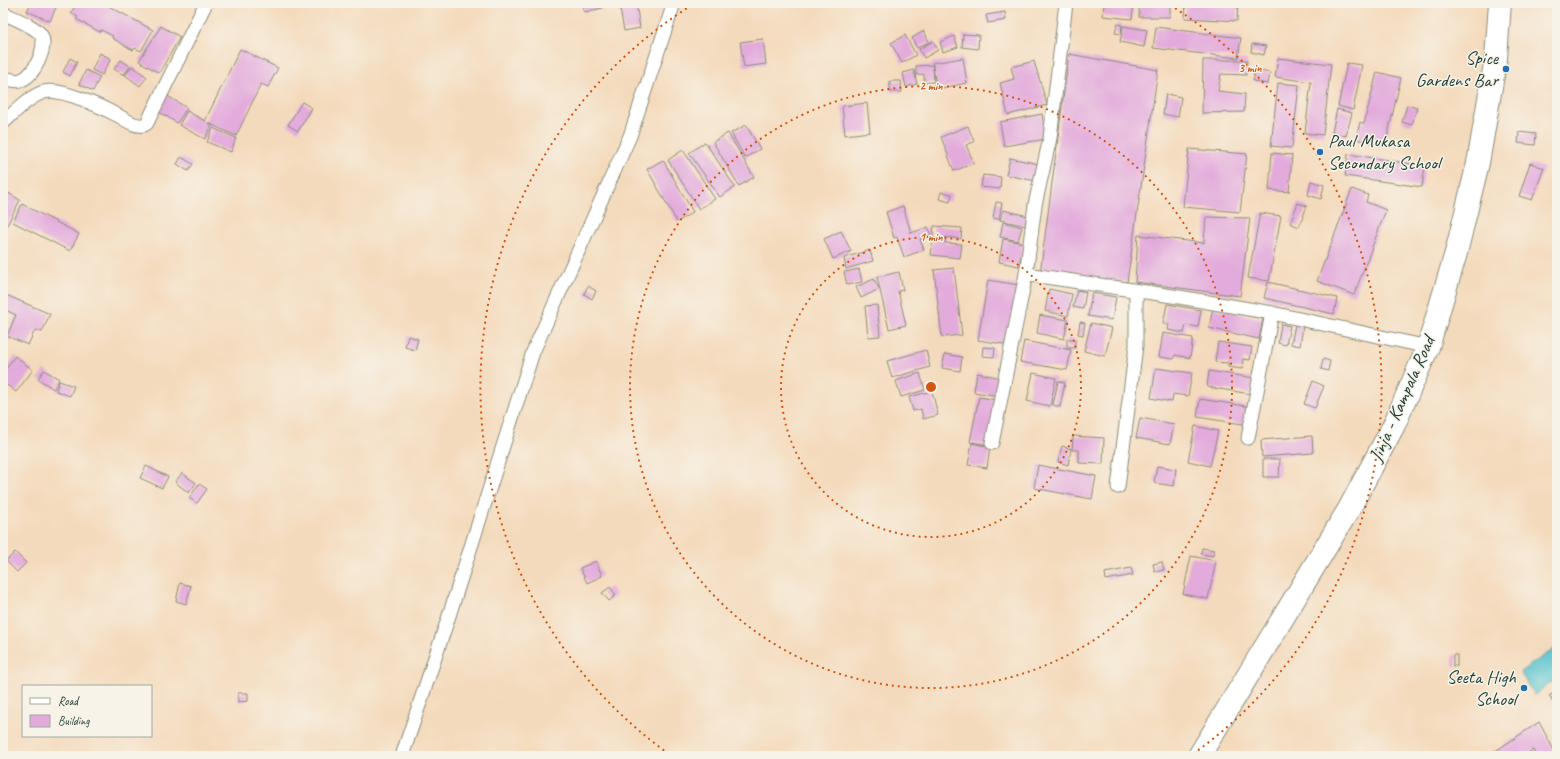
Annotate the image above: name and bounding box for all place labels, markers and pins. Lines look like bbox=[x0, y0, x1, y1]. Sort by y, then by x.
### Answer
place label: Spice Gardens Bar bbox=[1416, 46, 1500, 92]
marker: Spice Gardens Bar bbox=[1501, 64, 1511, 74]
place label: Paul Mukasa Secondary School bbox=[1328, 129, 1444, 175]
marker: Paul Mukasa Secondary School bbox=[1315, 147, 1325, 157]
centre of rings bbox=[924, 380, 938, 394]
place label: Seeta High School bbox=[1446, 665, 1520, 711]
marker: Seeta High School bbox=[1519, 683, 1529, 693]

